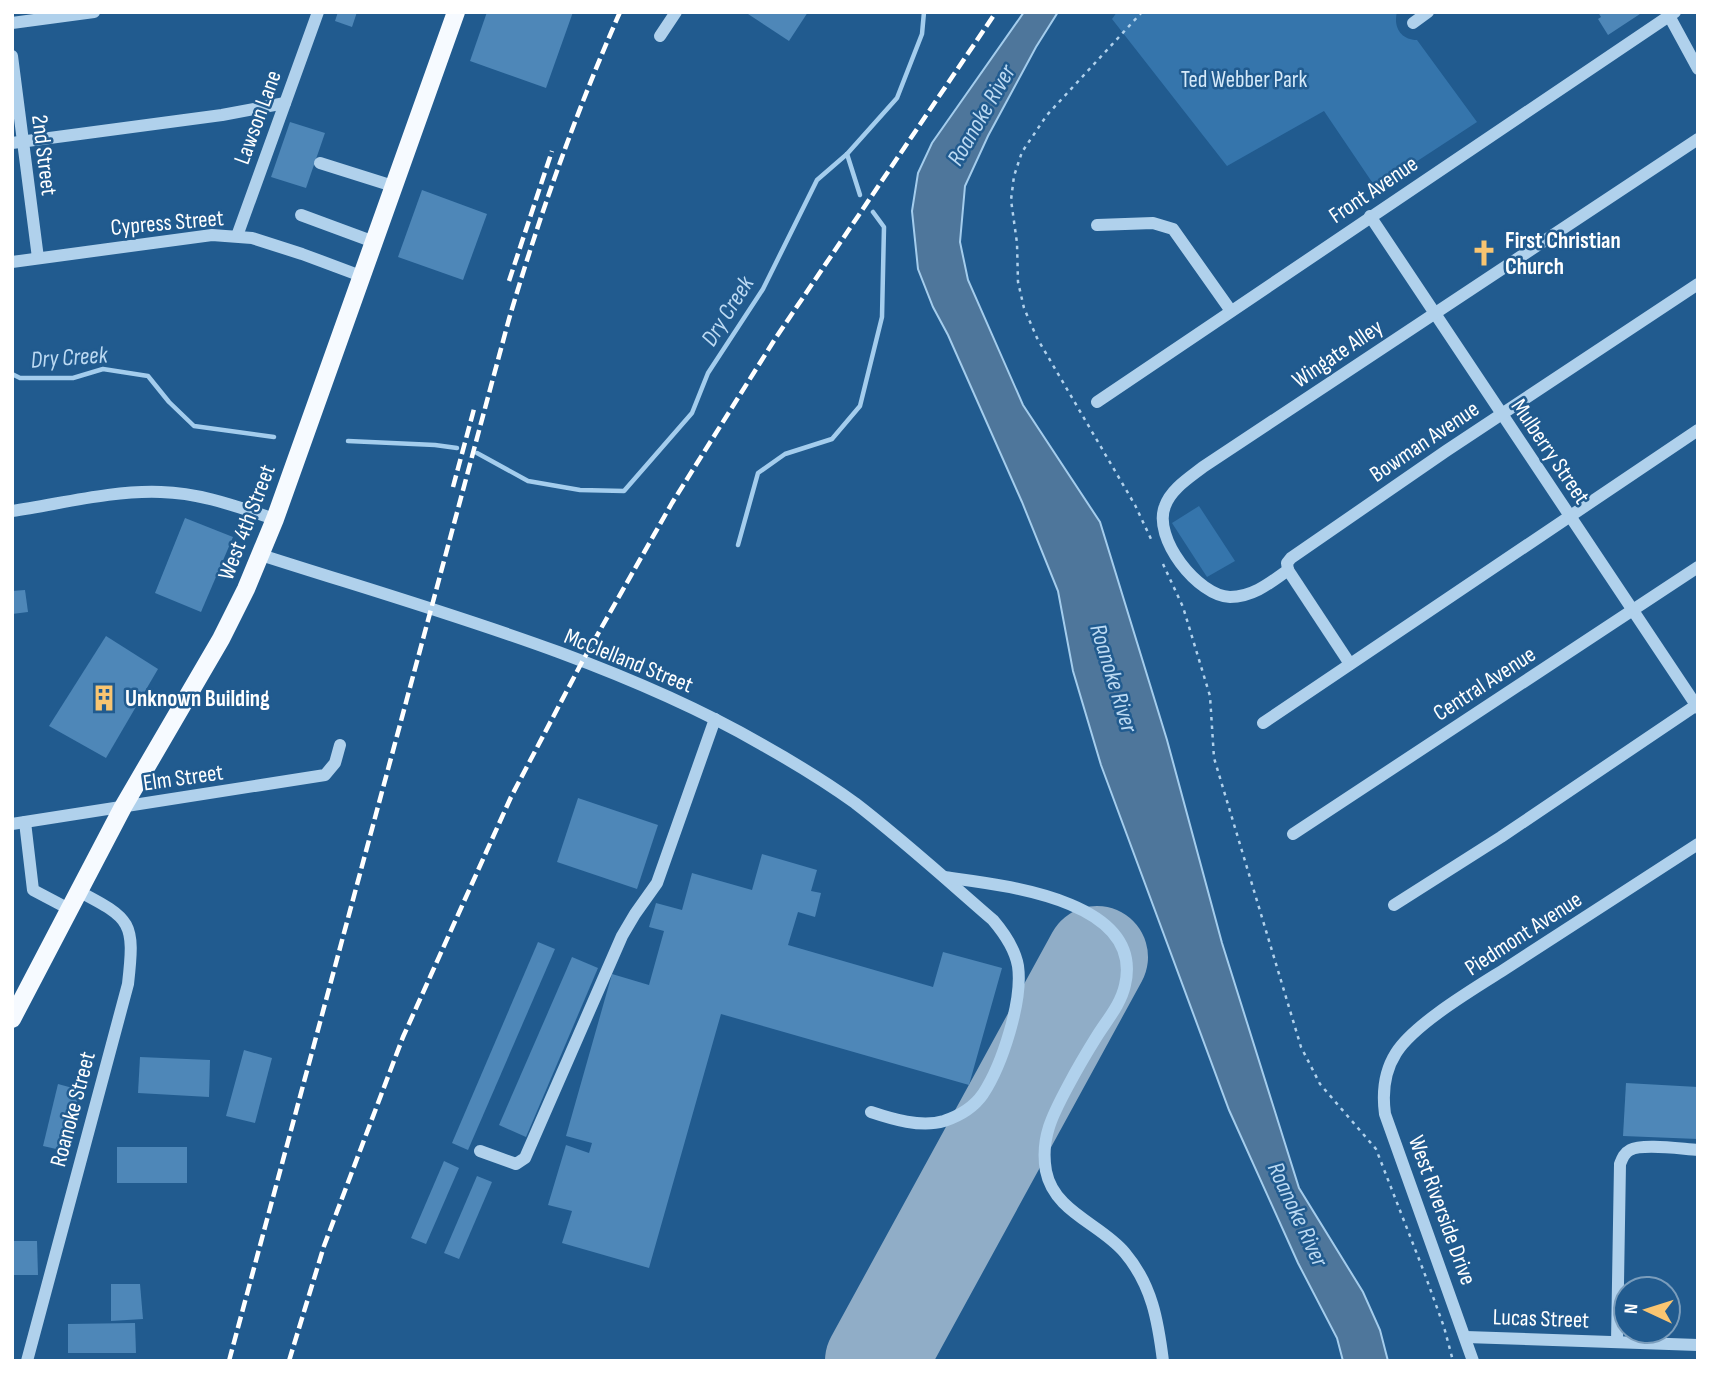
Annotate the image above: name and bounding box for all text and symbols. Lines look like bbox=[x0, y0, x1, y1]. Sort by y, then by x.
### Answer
water label: Roanoke River bbox=[941, 59, 1023, 171]
park label: Ted Webber Park bbox=[1181, 66, 1307, 94]
street label: Lawson Lane bbox=[228, 67, 288, 168]
street label: 2nd Street bbox=[25, 113, 63, 197]
street label: Front Avenue bbox=[1324, 150, 1423, 230]
street label: Cypress Street bbox=[109, 204, 225, 242]
place label: First Christian Church bbox=[1505, 227, 1621, 281]
church icon: First Christian Church bbox=[1469, 238, 1499, 268]
water label: Dry Creek bbox=[695, 270, 761, 351]
street label: Wingate Alley bbox=[1287, 313, 1388, 394]
water label: Dry Creek bbox=[30, 340, 109, 375]
street label: Mulberry Street bbox=[1505, 394, 1596, 509]
street label: Bowman Avenue bbox=[1365, 395, 1485, 489]
street label: West 4th Street bbox=[212, 461, 282, 584]
water label: Roanoke River bbox=[1083, 620, 1144, 737]
street label: McClelland Street bbox=[560, 622, 697, 699]
street label: Central Avenue bbox=[1428, 640, 1541, 727]
building icon: Unknown Building bbox=[89, 683, 119, 713]
place label: Unknown Building bbox=[125, 685, 270, 713]
street label: Elm Street bbox=[141, 759, 225, 797]
street label: Piedmont Avenue bbox=[1460, 886, 1587, 982]
street label: Roanoke Street bbox=[44, 1049, 102, 1170]
street label: West Riverside Drive bbox=[1402, 1132, 1482, 1289]
water label: Roanoke River bbox=[1261, 1157, 1335, 1272]
north arrow bbox=[1612, 1275, 1682, 1345]
street label: Lucas Street bbox=[1492, 1303, 1590, 1335]
text: N bbox=[1620, 1303, 1643, 1315]

